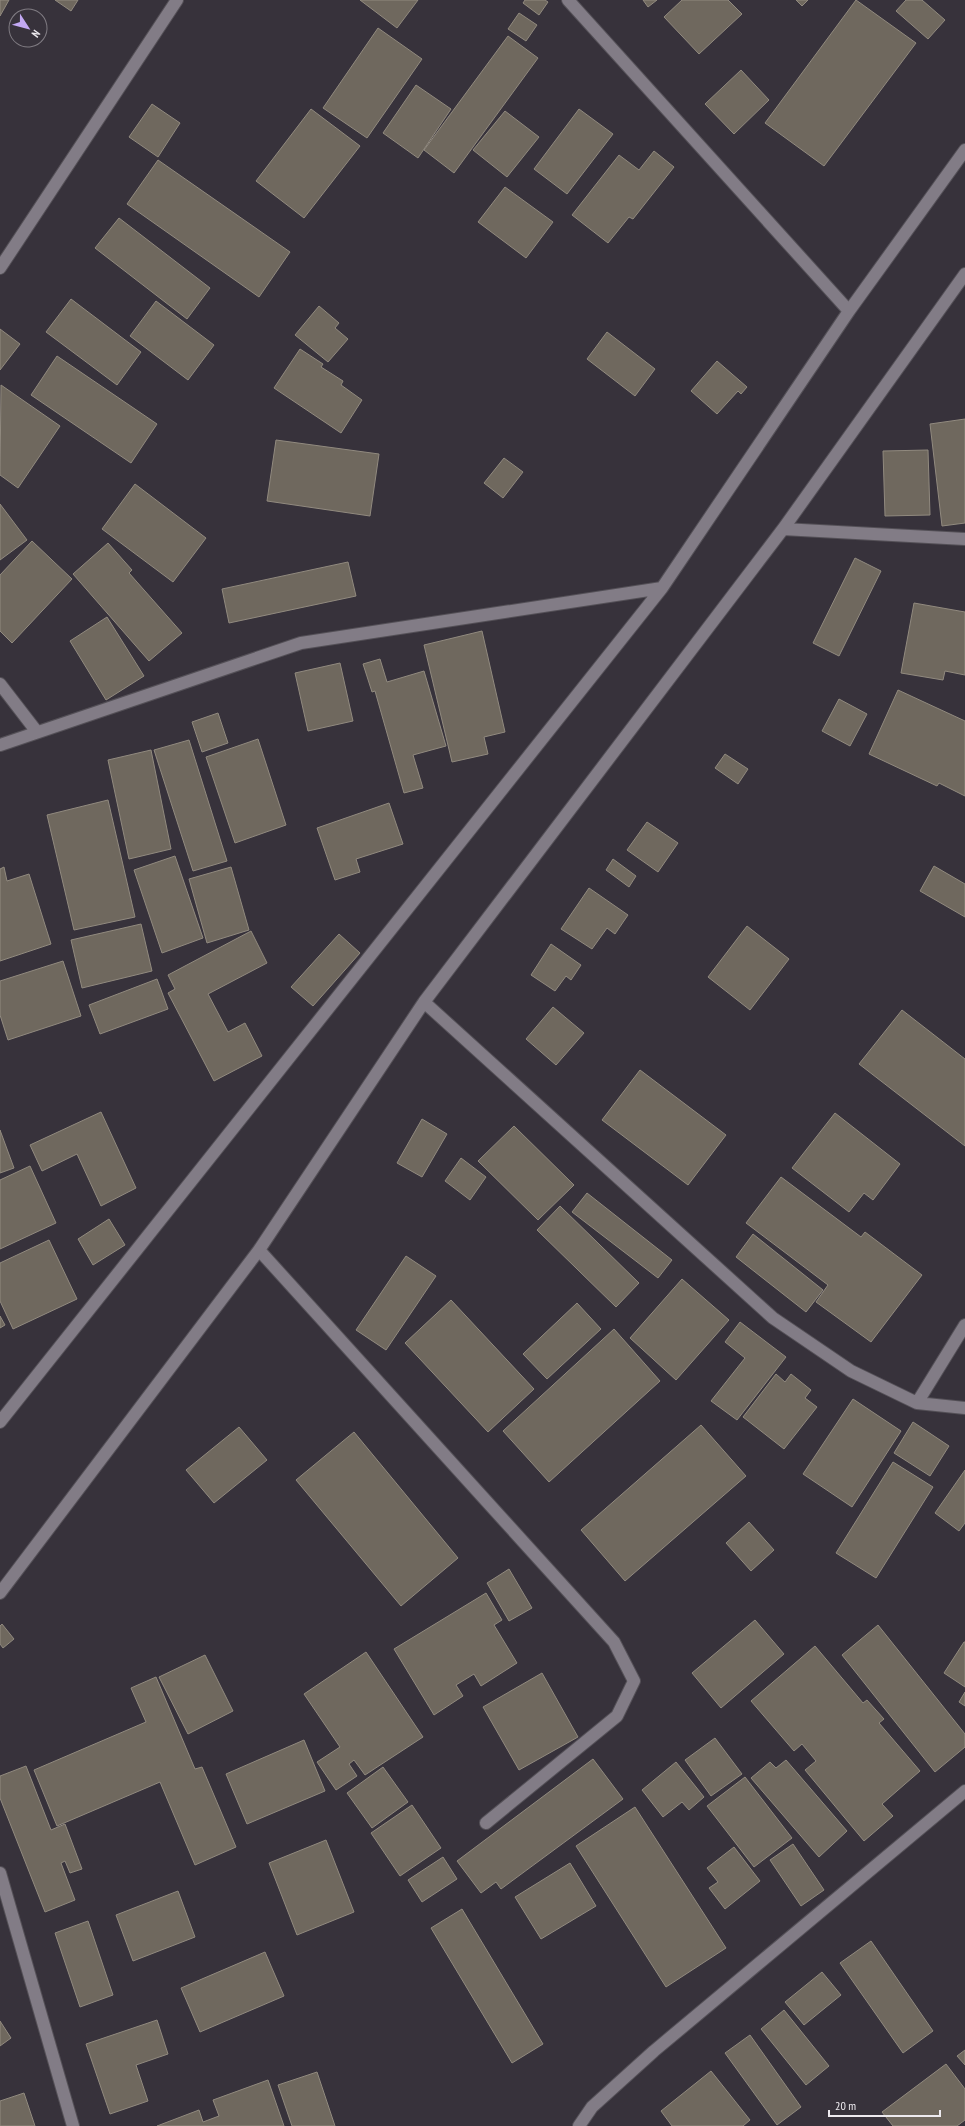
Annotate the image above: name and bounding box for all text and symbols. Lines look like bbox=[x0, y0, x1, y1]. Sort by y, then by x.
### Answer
north arrow bbox=[8, 8, 48, 48]
text: N bbox=[29, 27, 44, 40]
scale bar bbox=[829, 2092, 940, 2118]
text: 20 m bbox=[835, 2098, 856, 2113]

